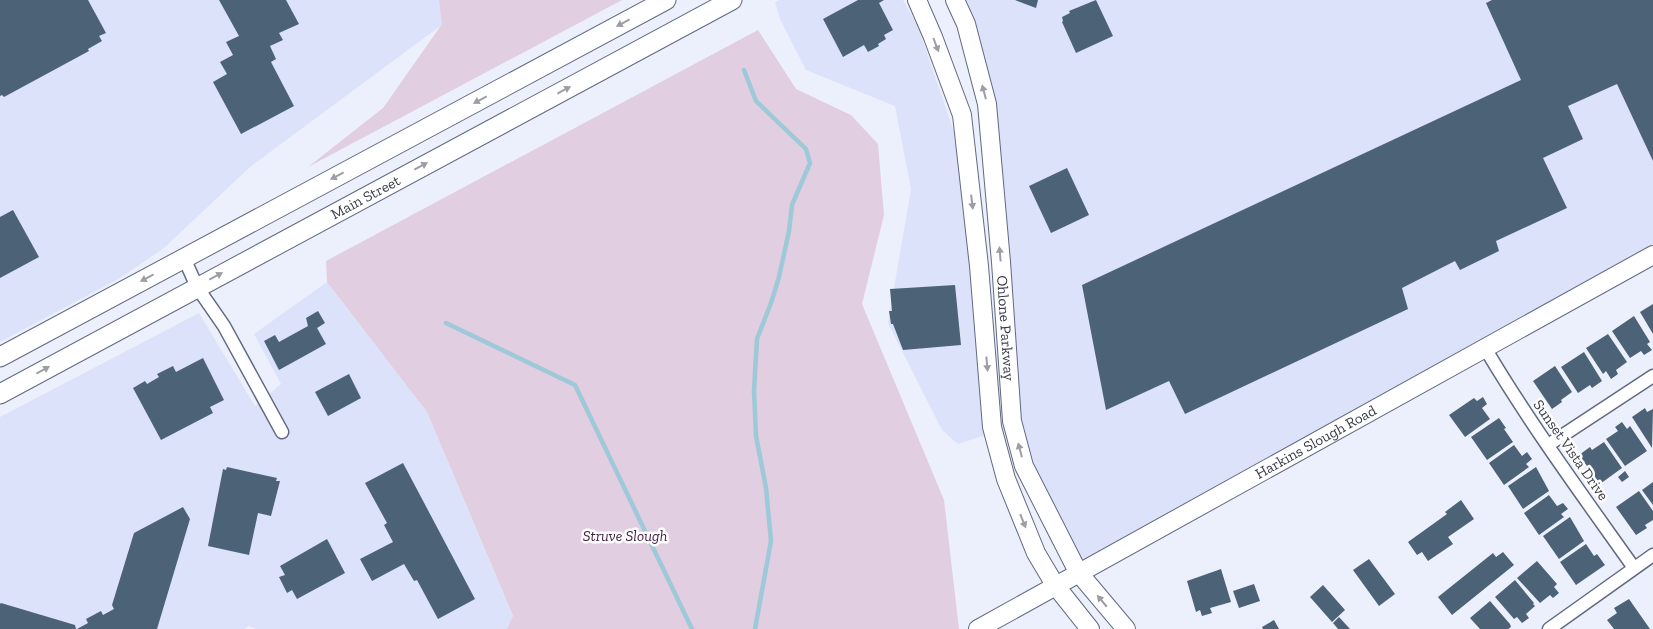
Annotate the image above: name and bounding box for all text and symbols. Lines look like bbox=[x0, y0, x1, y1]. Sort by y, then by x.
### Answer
one-way arrow bbox=[616, 19, 630, 27]
one-way arrow bbox=[933, 37, 940, 52]
one-way arrow bbox=[558, 85, 571, 94]
one-way arrow bbox=[980, 85, 988, 100]
one-way arrow bbox=[473, 96, 487, 104]
one-way arrow bbox=[414, 162, 429, 170]
street label: Main Street bbox=[328, 171, 404, 223]
one-way arrow bbox=[330, 172, 343, 181]
one-way arrow bbox=[968, 194, 976, 210]
one-way arrow bbox=[996, 245, 1004, 261]
one-way arrow bbox=[209, 272, 224, 280]
one-way arrow bbox=[140, 274, 154, 282]
street label: Ohlone Parkway bbox=[993, 275, 1018, 382]
one-way arrow bbox=[983, 356, 991, 372]
one-way arrow bbox=[36, 366, 49, 375]
street label: Sunset Vista Drive bbox=[1530, 396, 1612, 504]
street label: Harkins Slough Road bbox=[1252, 401, 1380, 483]
one-way arrow bbox=[1015, 442, 1023, 457]
one-way arrow bbox=[1019, 514, 1027, 529]
park label: Struve Slough bbox=[583, 527, 668, 545]
one-way arrow bbox=[1096, 595, 1108, 607]

